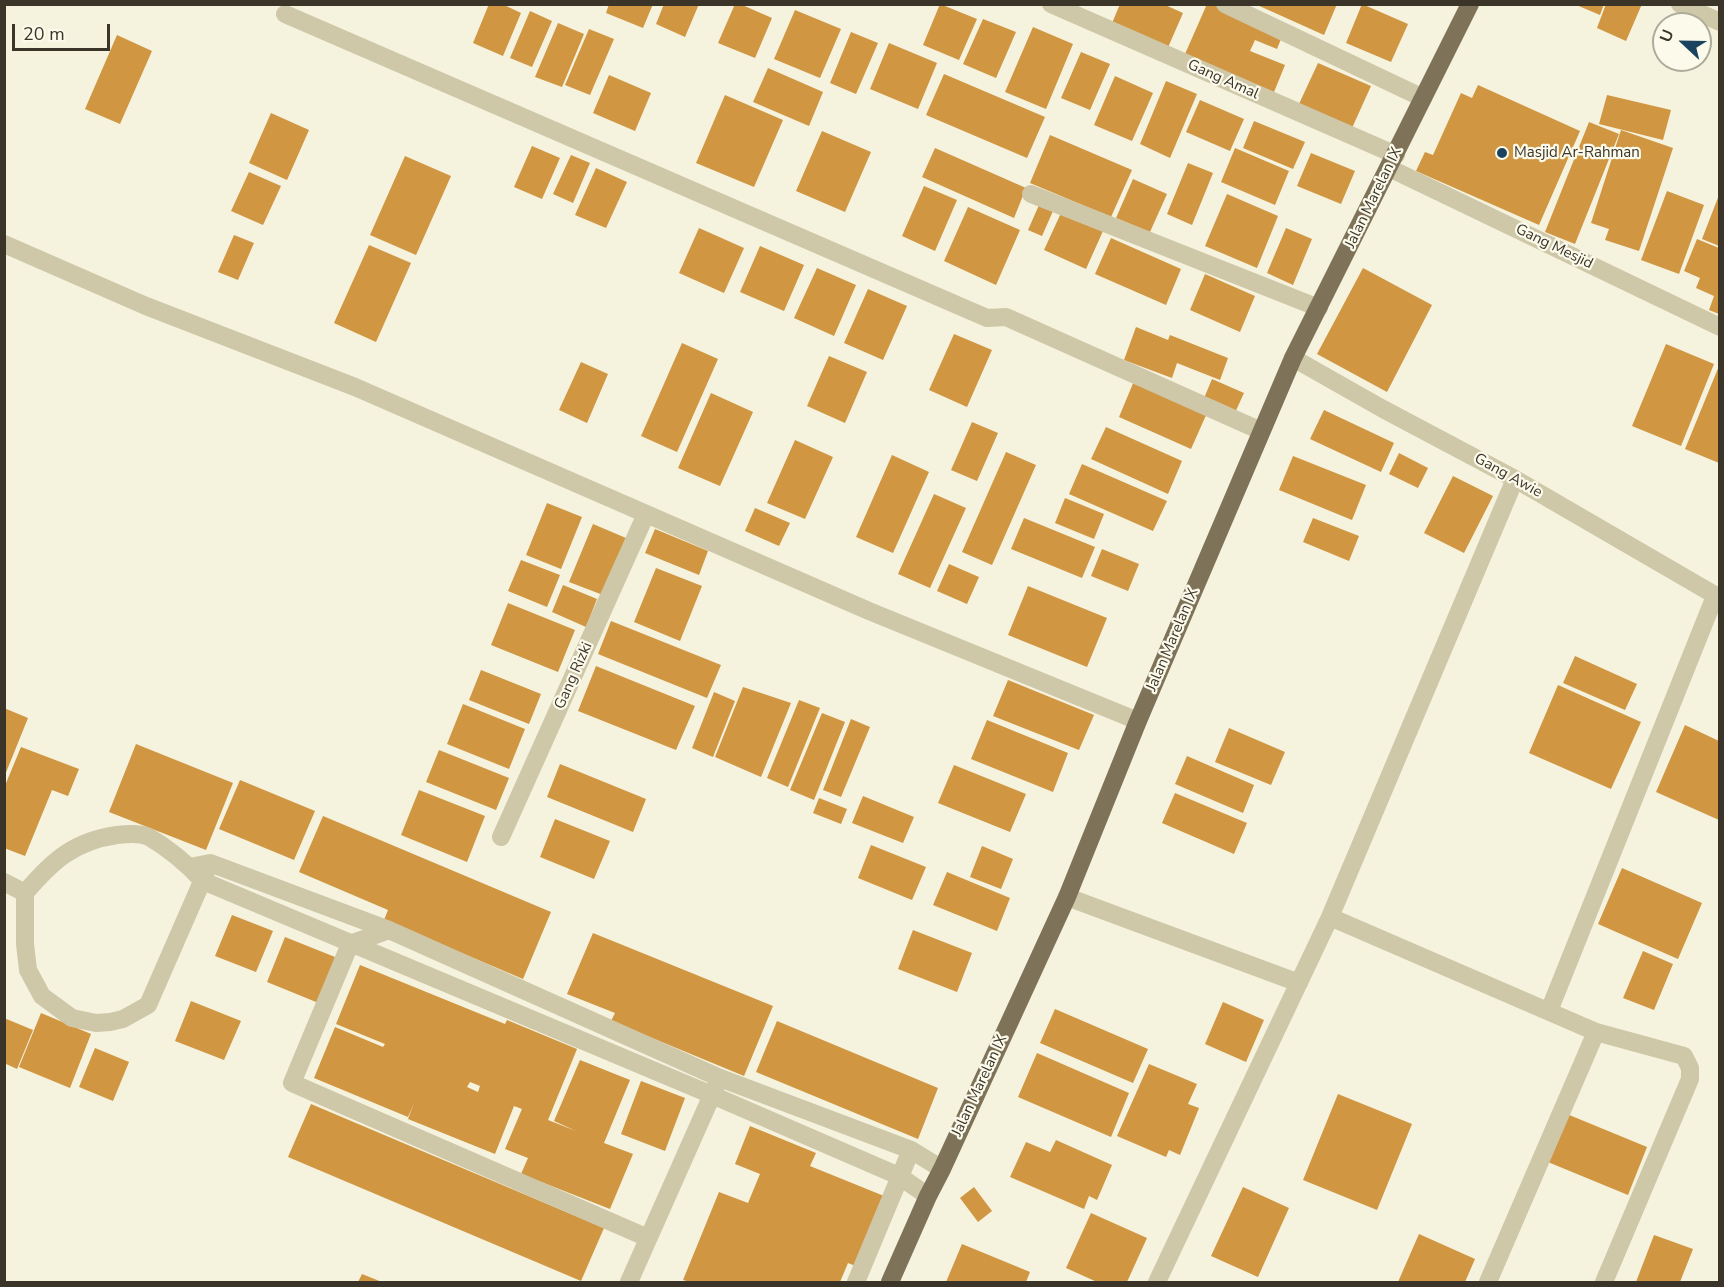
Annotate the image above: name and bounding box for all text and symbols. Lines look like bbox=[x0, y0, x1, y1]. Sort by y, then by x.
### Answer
scale bar bbox=[15, 12, 112, 50]
north arrow bbox=[1652, 12, 1712, 72]
text: 20 m bbox=[23, 22, 65, 46]
text: U bbox=[1655, 26, 1680, 46]
street label: Gang Amal bbox=[1185, 56, 1261, 104]
place label: Masjid Ar-Rahman bbox=[1514, 144, 1640, 162]
street label: Jalan Marelan IX bbox=[1342, 145, 1406, 251]
marker: Masjid Ar-Rahman bbox=[1495, 146, 1509, 160]
street label: Gang Mesjid bbox=[1512, 221, 1596, 273]
street label: Gang Awie bbox=[1471, 450, 1545, 502]
street label: Jalan Marelan IX bbox=[1143, 586, 1203, 694]
street label: Gang Rizki bbox=[551, 640, 597, 712]
street label: Jalan Marelan IX bbox=[949, 1032, 1011, 1140]

